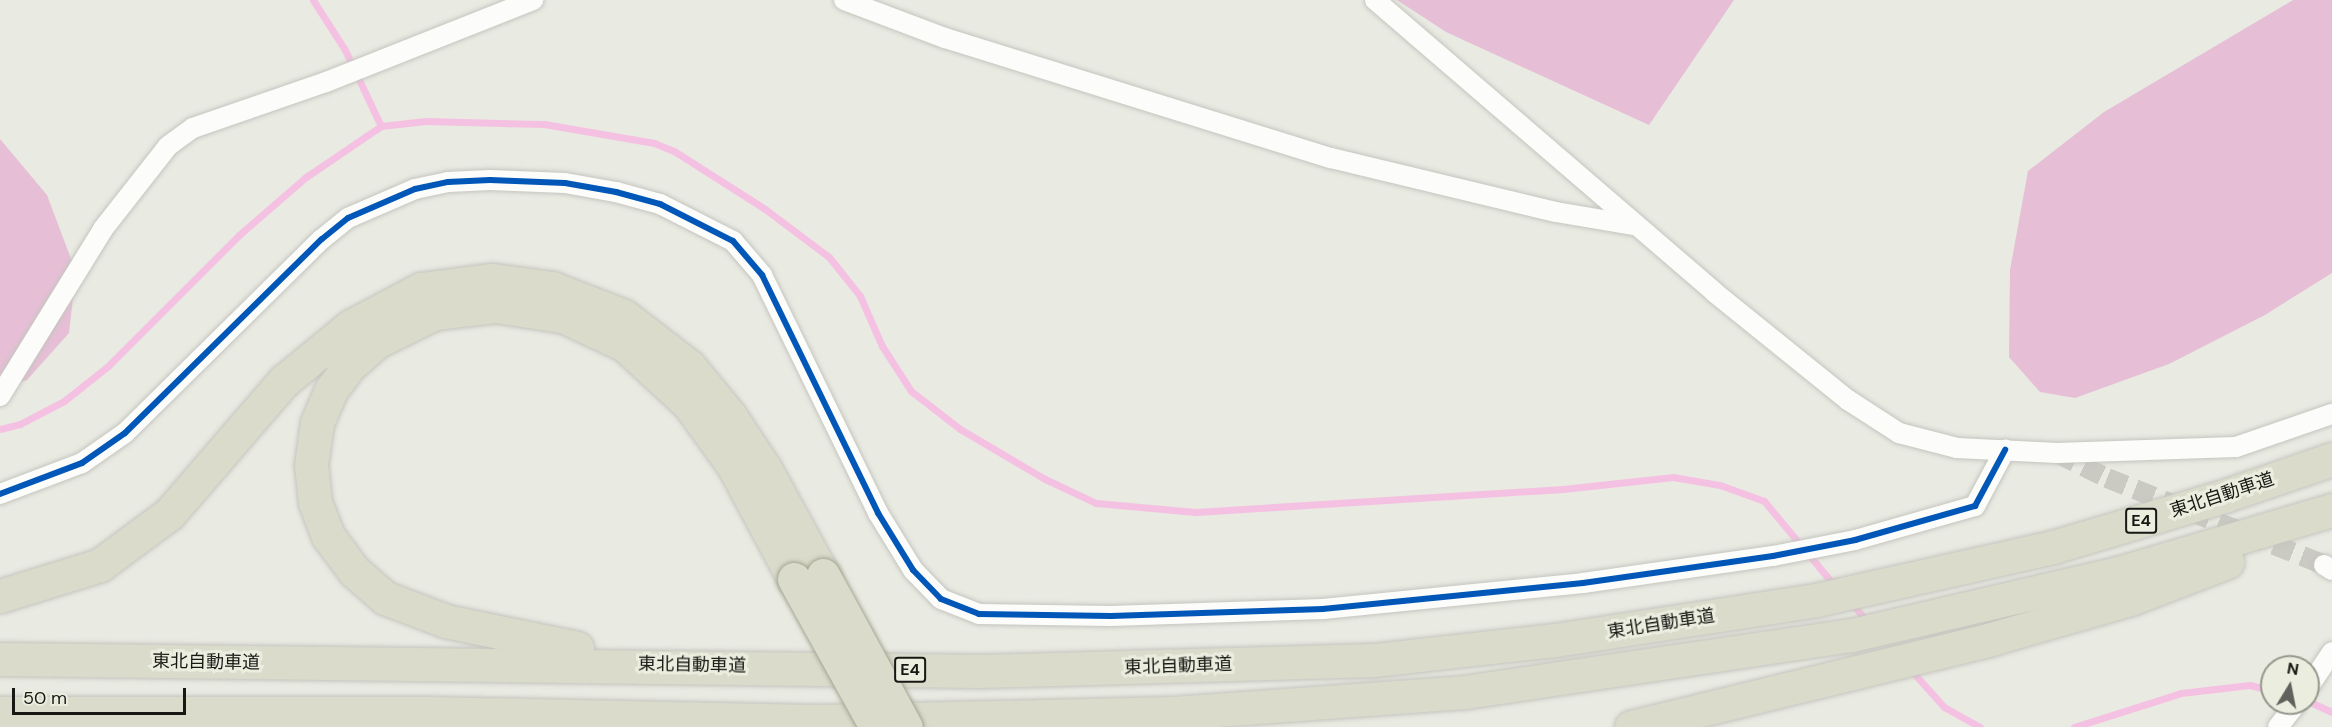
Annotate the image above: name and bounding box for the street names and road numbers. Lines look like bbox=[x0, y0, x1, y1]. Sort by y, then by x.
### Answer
street label: 東北自動車道 bbox=[2167, 468, 2277, 522]
road number: E4 bbox=[2124, 508, 2158, 534]
street label: 東北自動車道 bbox=[1606, 605, 1716, 643]
street label: 東北自動車道 bbox=[152, 650, 260, 674]
street label: 東北自動車道 bbox=[638, 653, 746, 677]
street label: 東北自動車道 bbox=[1124, 653, 1232, 679]
road number: E4 bbox=[894, 657, 926, 683]

